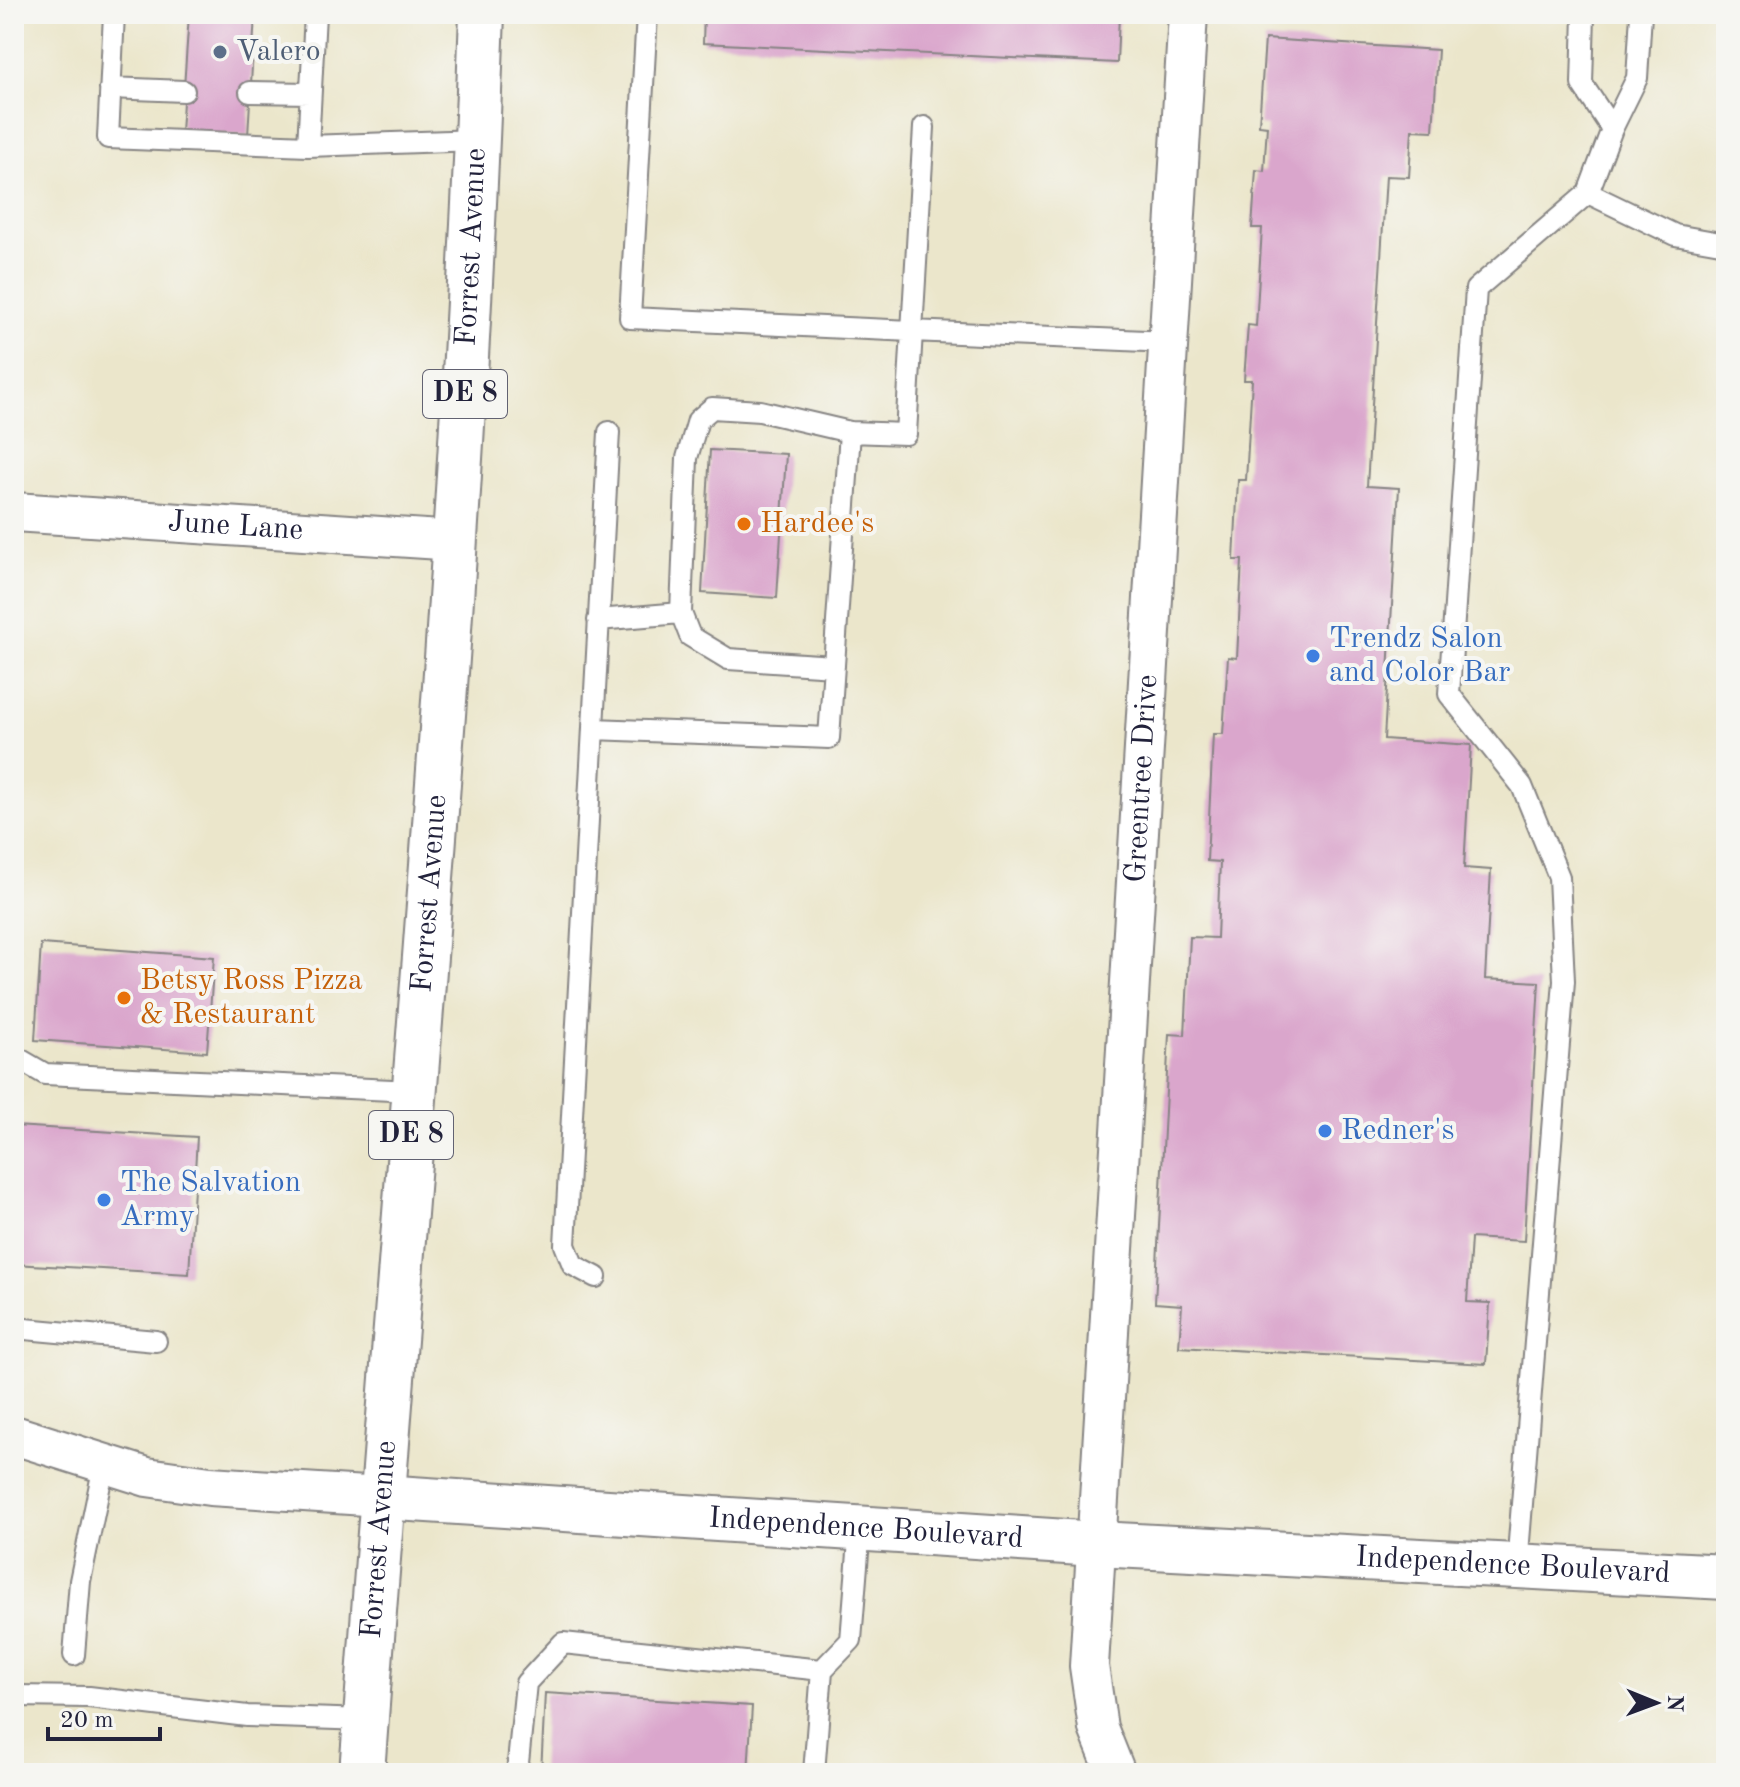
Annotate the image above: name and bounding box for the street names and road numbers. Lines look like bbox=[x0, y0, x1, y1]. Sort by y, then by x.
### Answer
street label: Forrest Avenue bbox=[452, 147, 492, 347]
road number: DE 8 bbox=[423, 370, 507, 418]
street label: June Lane bbox=[167, 507, 304, 546]
street label: Greentree Drive bbox=[1121, 674, 1163, 884]
street label: Forrest Avenue bbox=[407, 793, 452, 994]
road number: DE 8 bbox=[369, 1111, 453, 1159]
street label: Forrest Avenue bbox=[357, 1439, 402, 1640]
street label: Independence Boulevard bbox=[708, 1504, 1024, 1554]
street label: Independence Boulevard bbox=[1355, 1543, 1671, 1589]

